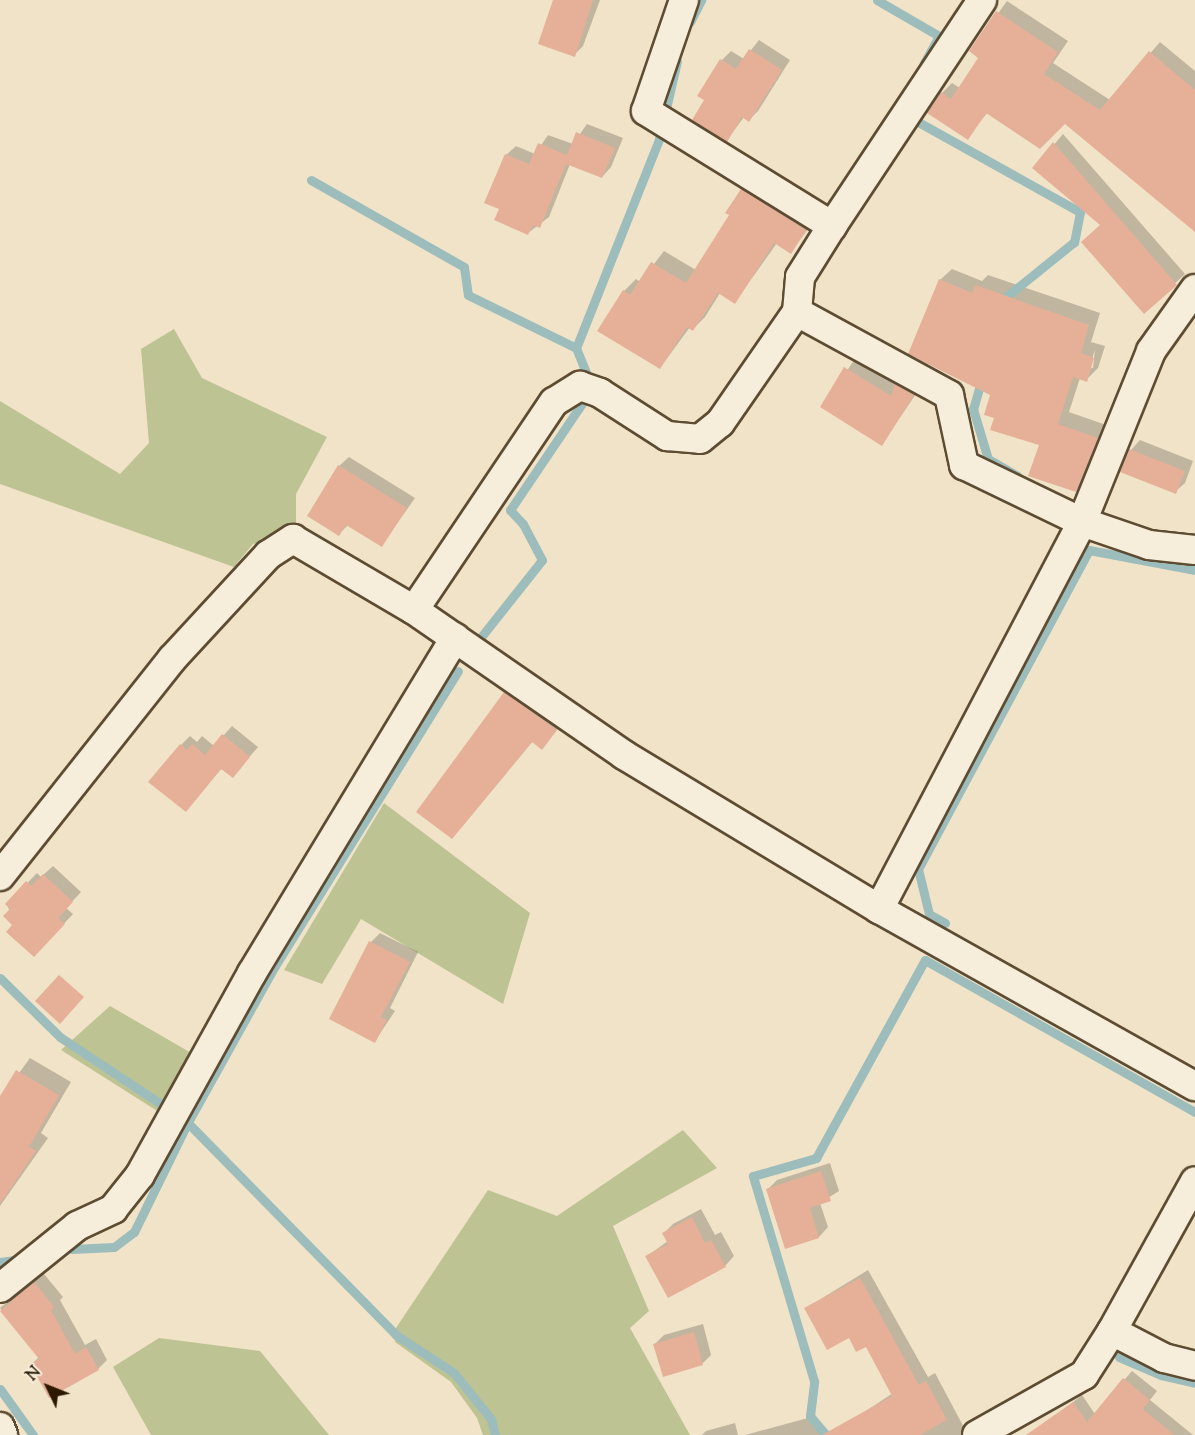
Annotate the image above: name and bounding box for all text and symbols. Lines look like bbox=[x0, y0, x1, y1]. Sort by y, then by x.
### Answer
north arrow bbox=[18, 1357, 78, 1417]
text: N bbox=[22, 1362, 47, 1387]

